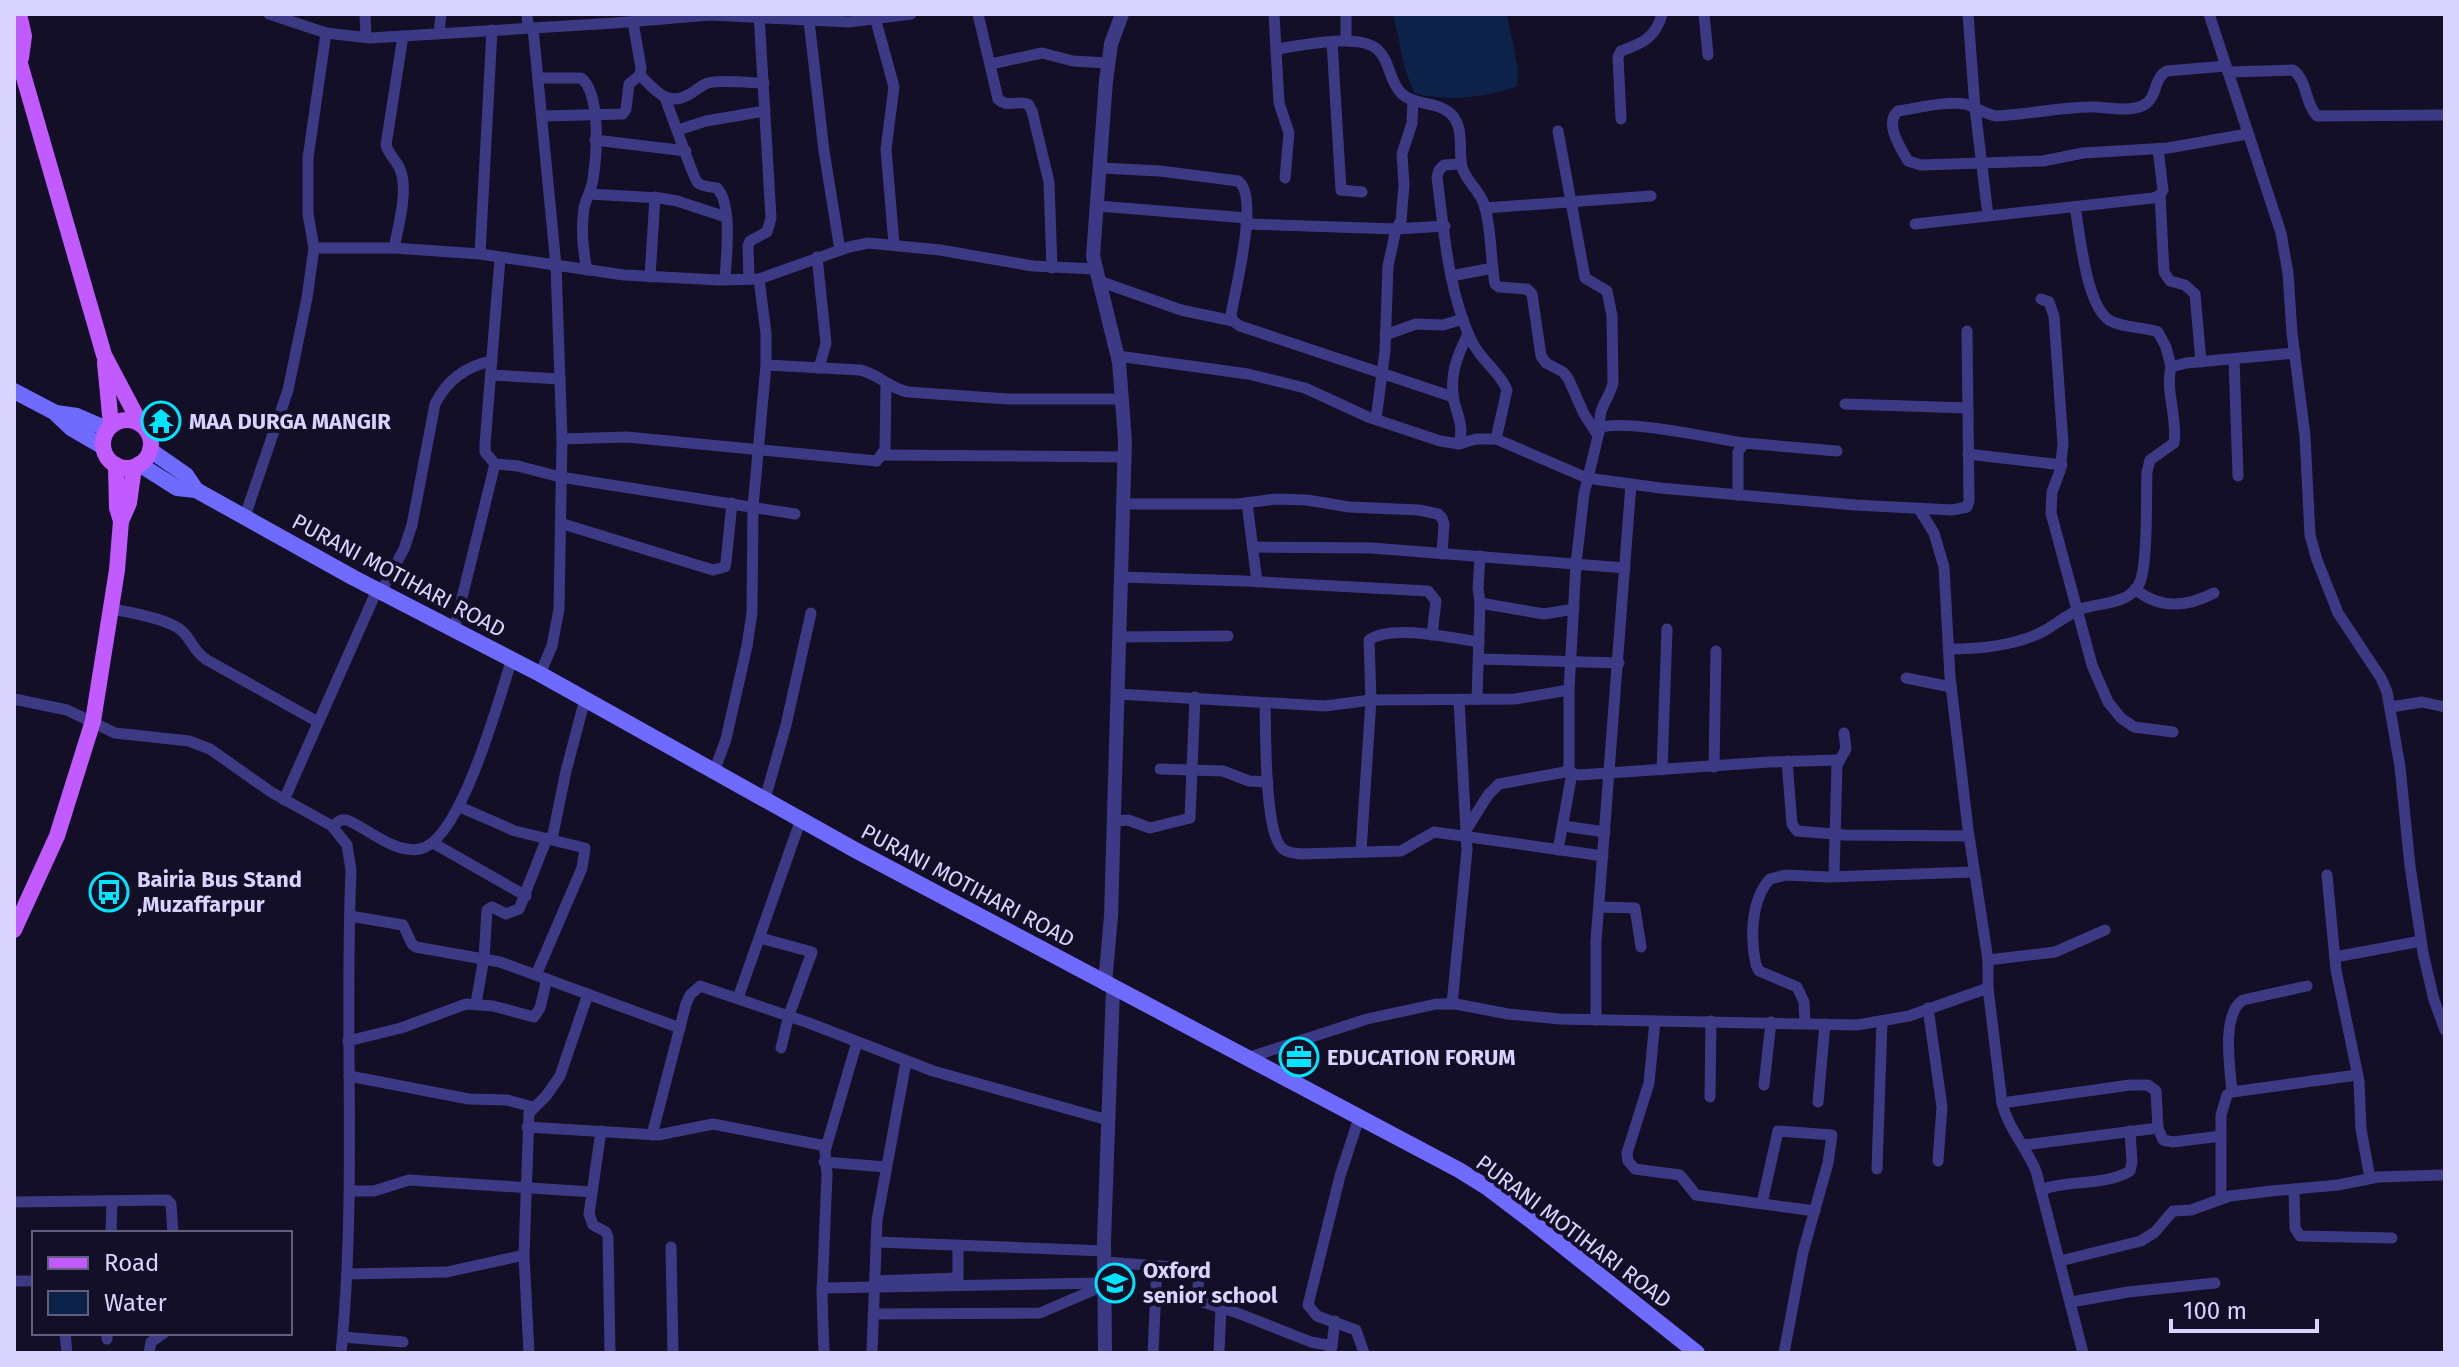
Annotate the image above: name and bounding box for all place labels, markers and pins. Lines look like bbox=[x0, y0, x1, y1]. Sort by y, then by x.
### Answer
temple icon: MAA DURGA MANGIR bbox=[140, 400, 182, 442]
place label: MAA DURGA MANGIR bbox=[189, 408, 391, 435]
place label: Bairia Bus Stand ,Muzaffarpur bbox=[137, 866, 302, 918]
bus stop icon: Bairia Bus Stand ,Muzaffarpur bbox=[88, 871, 130, 913]
office icon: EDUCATION FORUM bbox=[1278, 1036, 1320, 1078]
place label: EDUCATION FORUM bbox=[1327, 1044, 1516, 1071]
place label: Oxford senior school bbox=[1143, 1257, 1278, 1309]
school or university icon: Oxford senior school bbox=[1094, 1262, 1136, 1304]

